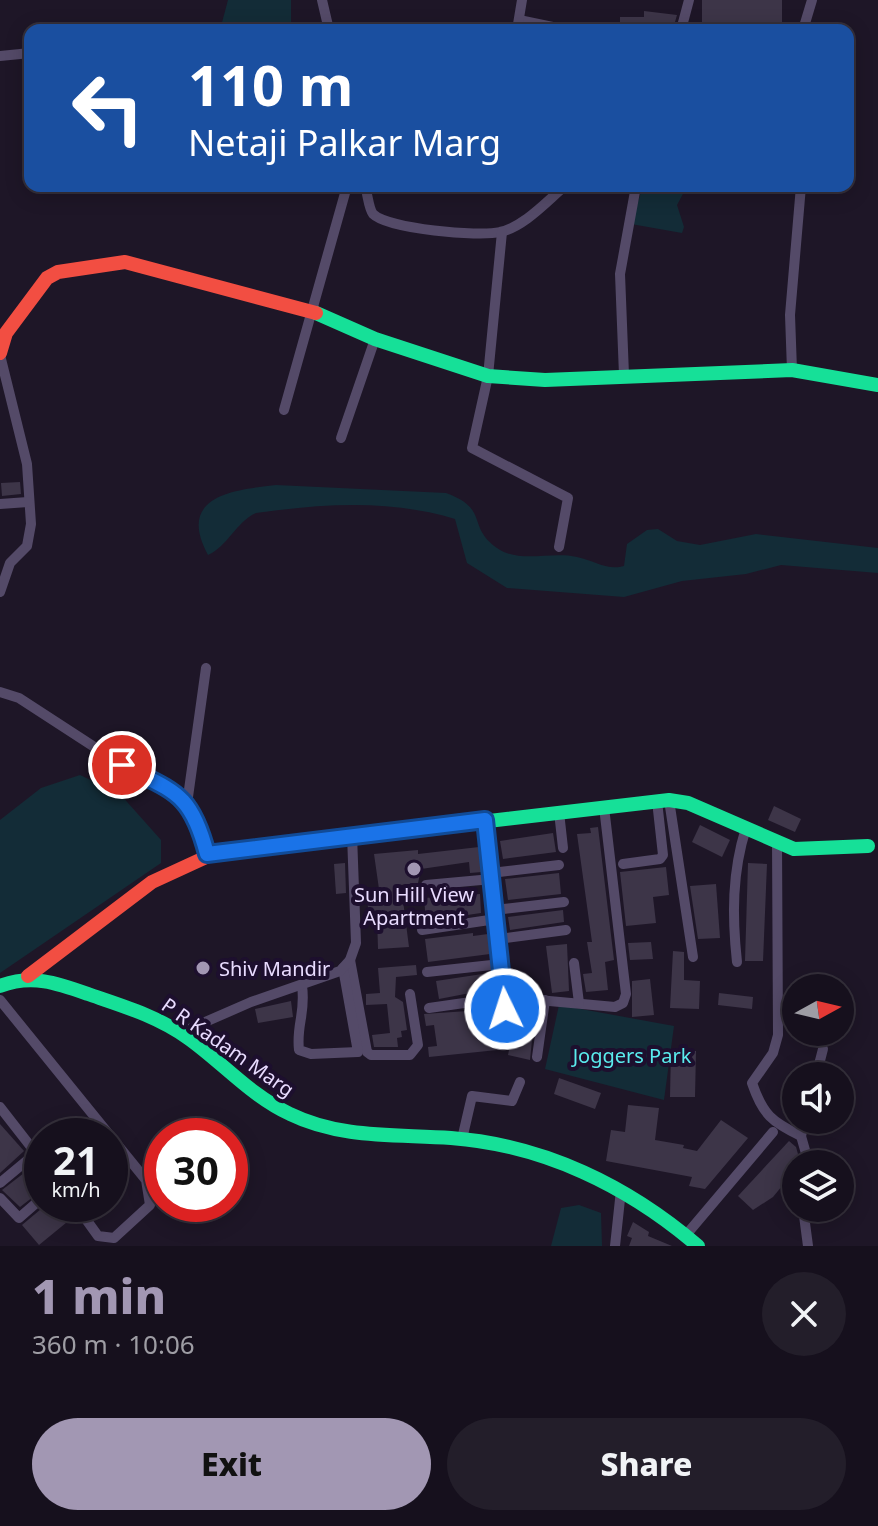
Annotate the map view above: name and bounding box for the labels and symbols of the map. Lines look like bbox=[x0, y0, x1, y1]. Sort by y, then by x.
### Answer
pin bbox=[88, 731, 156, 799]
marker: Sun Hill View Apartment bbox=[405, 860, 423, 878]
place label: Sun Hill View Apartment bbox=[354, 881, 474, 931]
place label: Shiv Mandir bbox=[219, 955, 330, 982]
marker: Shiv Mandir bbox=[194, 959, 212, 977]
position arrow bbox=[463, 967, 547, 1051]
north arrow bbox=[782, 974, 854, 1046]
street label: P R Kadam Marg bbox=[156, 991, 300, 1103]
park label: Joggers Park bbox=[571, 1042, 692, 1069]
speed limit sign: 30 bbox=[144, 1118, 248, 1222]

